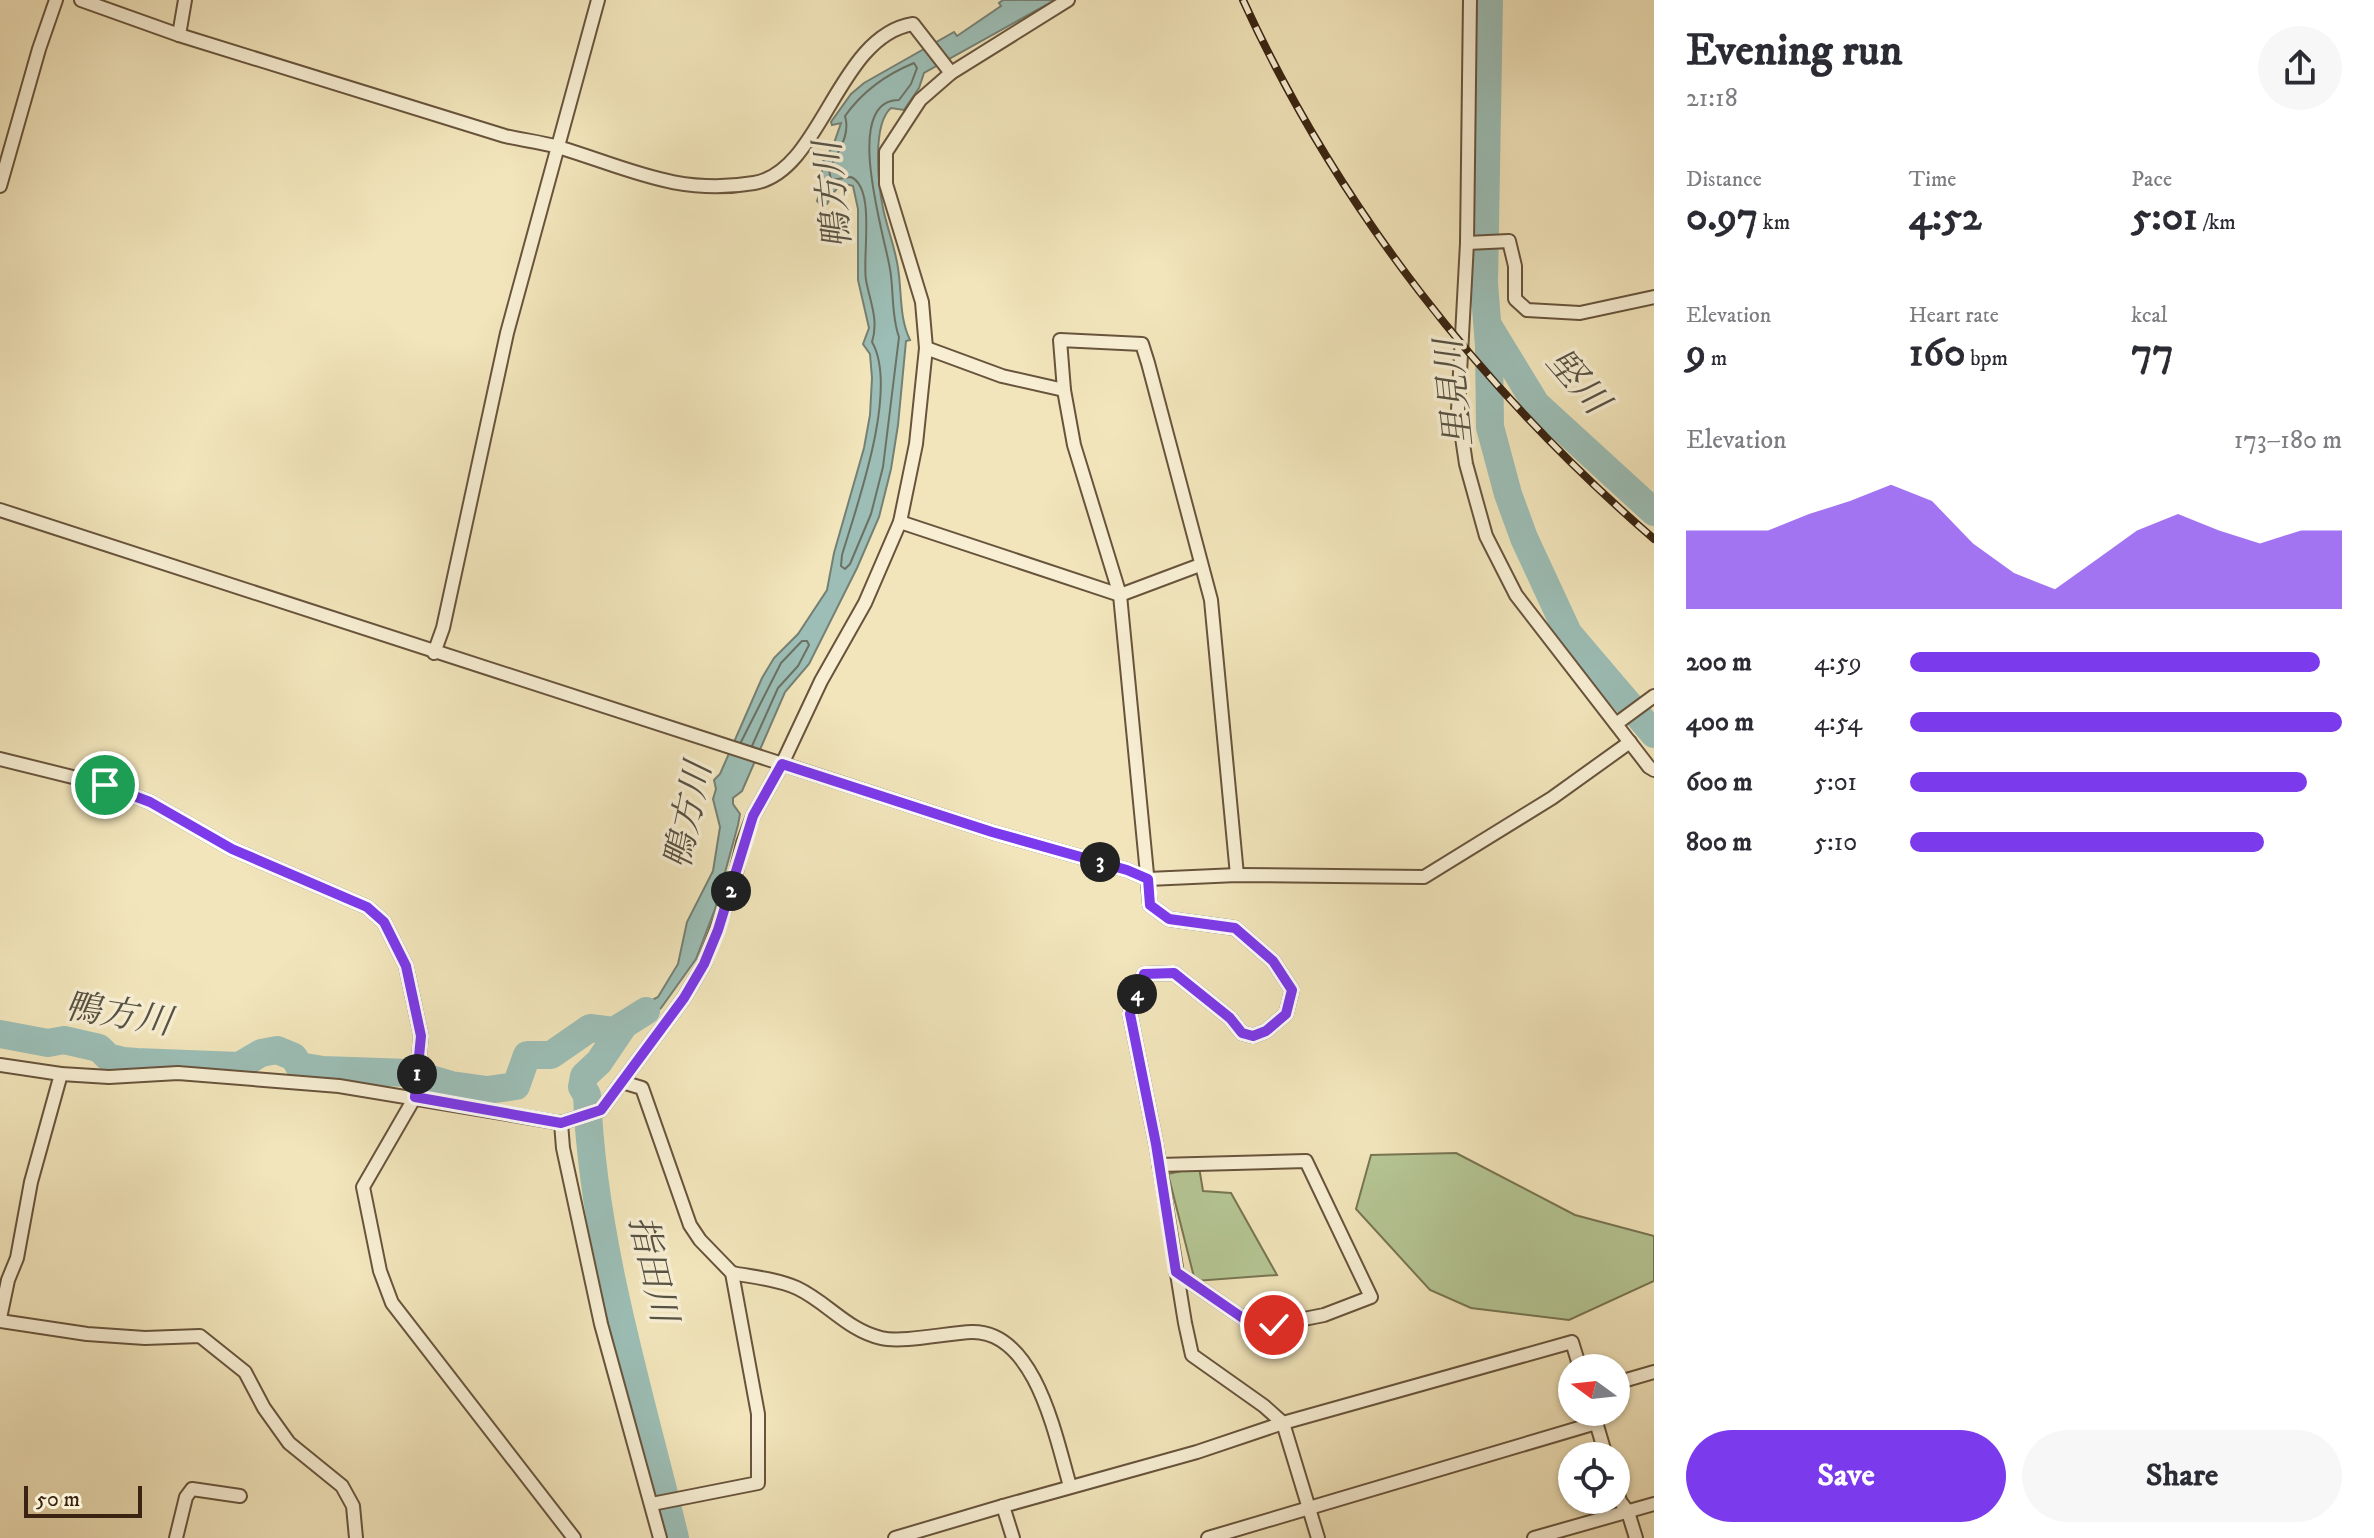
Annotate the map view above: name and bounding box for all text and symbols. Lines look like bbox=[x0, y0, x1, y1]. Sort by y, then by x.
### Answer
text: Evening run bbox=[1686, 24, 1903, 79]
button: share bbox=[2258, 26, 2342, 110]
text: 21:18 bbox=[1686, 82, 1738, 115]
water label: 鴨方川 bbox=[806, 135, 862, 251]
text: Distance bbox=[1686, 166, 1762, 193]
text: Time bbox=[1909, 166, 1956, 193]
text: Pace bbox=[2131, 166, 2172, 193]
text: 0.97 bbox=[1686, 193, 1758, 243]
text: 4:52 bbox=[1909, 193, 1982, 243]
text: 5:01 bbox=[2131, 193, 2198, 243]
text: km bbox=[1758, 209, 1790, 236]
text: /km bbox=[2198, 209, 2236, 236]
text: Elevation bbox=[1686, 302, 1771, 329]
text: Heart rate bbox=[1909, 302, 1999, 329]
text: kcal bbox=[2131, 302, 2167, 329]
text: 9 bbox=[1686, 329, 1706, 379]
text: 160 bbox=[1909, 329, 1966, 379]
text: 77 bbox=[2131, 329, 2173, 379]
water label: 里見川 bbox=[1427, 333, 1483, 449]
water label: 堅川 bbox=[1536, 340, 1620, 427]
text: m bbox=[1706, 345, 1727, 372]
text: bpm bbox=[1966, 345, 2008, 372]
text: Elevation bbox=[1686, 424, 1787, 457]
text: 173–180 m bbox=[2234, 424, 2342, 457]
text: 200 m bbox=[1686, 646, 1752, 679]
text: 4:59 bbox=[1814, 646, 1862, 679]
text: 400 m bbox=[1686, 706, 1754, 739]
text: 4:54 bbox=[1814, 706, 1862, 739]
pin bbox=[71, 751, 139, 819]
water label: 鴨方川 bbox=[656, 755, 723, 874]
icon: arrive bbox=[83, 763, 127, 807]
text: 600 m bbox=[1686, 766, 1753, 799]
text: 5:01 bbox=[1814, 766, 1857, 799]
text: 800 m bbox=[1686, 826, 1752, 859]
text: 5:10 bbox=[1814, 826, 1857, 859]
pin: 3 bbox=[1080, 842, 1120, 882]
text: 3 bbox=[1096, 848, 1104, 875]
pin: 2 bbox=[711, 871, 751, 911]
text: 2 bbox=[726, 877, 736, 904]
pin: 4 bbox=[1117, 974, 1157, 1014]
text: 4 bbox=[1131, 980, 1143, 1007]
water label: 鴨方川 bbox=[61, 984, 179, 1046]
pin: 1 bbox=[397, 1054, 437, 1094]
text: 1 bbox=[413, 1060, 421, 1087]
water label: 指田川 bbox=[618, 1211, 687, 1331]
pin bbox=[1240, 1291, 1308, 1359]
icon: check bbox=[1252, 1303, 1296, 1347]
north arrow bbox=[1558, 1354, 1630, 1426]
map controls bbox=[1558, 1354, 1630, 1514]
button: Save bbox=[1686, 1430, 2006, 1522]
button: Share bbox=[2022, 1430, 2342, 1522]
button: locate bbox=[1558, 1442, 1630, 1514]
scale bar bbox=[24, 1482, 142, 1518]
text: 50 m bbox=[36, 1486, 80, 1513]

